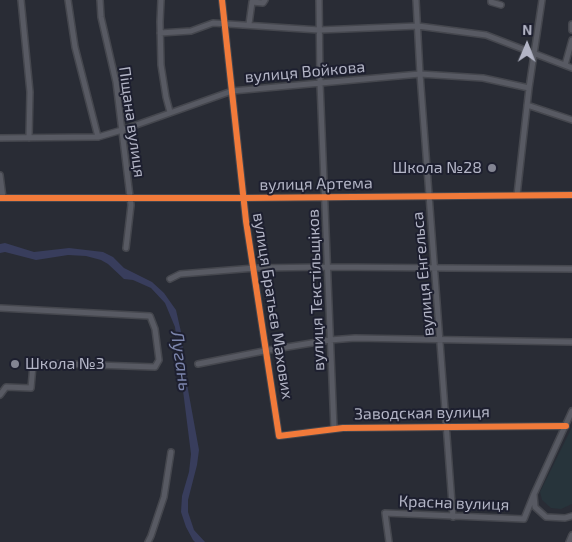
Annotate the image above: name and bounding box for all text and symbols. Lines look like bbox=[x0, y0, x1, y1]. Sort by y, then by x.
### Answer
north arrow bbox=[502, 20, 552, 70]
text: N bbox=[522, 21, 532, 38]
street label: вулиця Войкова bbox=[244, 57, 366, 87]
street label: Піщана вулиця bbox=[115, 65, 149, 179]
place label: Школа №28 bbox=[392, 158, 482, 178]
marker: Школа №28 bbox=[486, 162, 498, 174]
street label: вулиця Артема bbox=[259, 173, 373, 195]
street label: вулиця Тєкстільщіков bbox=[304, 209, 328, 371]
street label: вулиця Братьєв Махових bbox=[249, 211, 297, 401]
street label: вулиця Енгельса bbox=[408, 211, 438, 337]
water label: Лугань bbox=[166, 329, 196, 393]
place label: Школа №3 bbox=[25, 354, 105, 374]
marker: Школа №3 bbox=[9, 358, 21, 370]
street label: Заводская вулиця bbox=[354, 402, 490, 424]
street label: Красна вулиця bbox=[398, 491, 510, 515]

